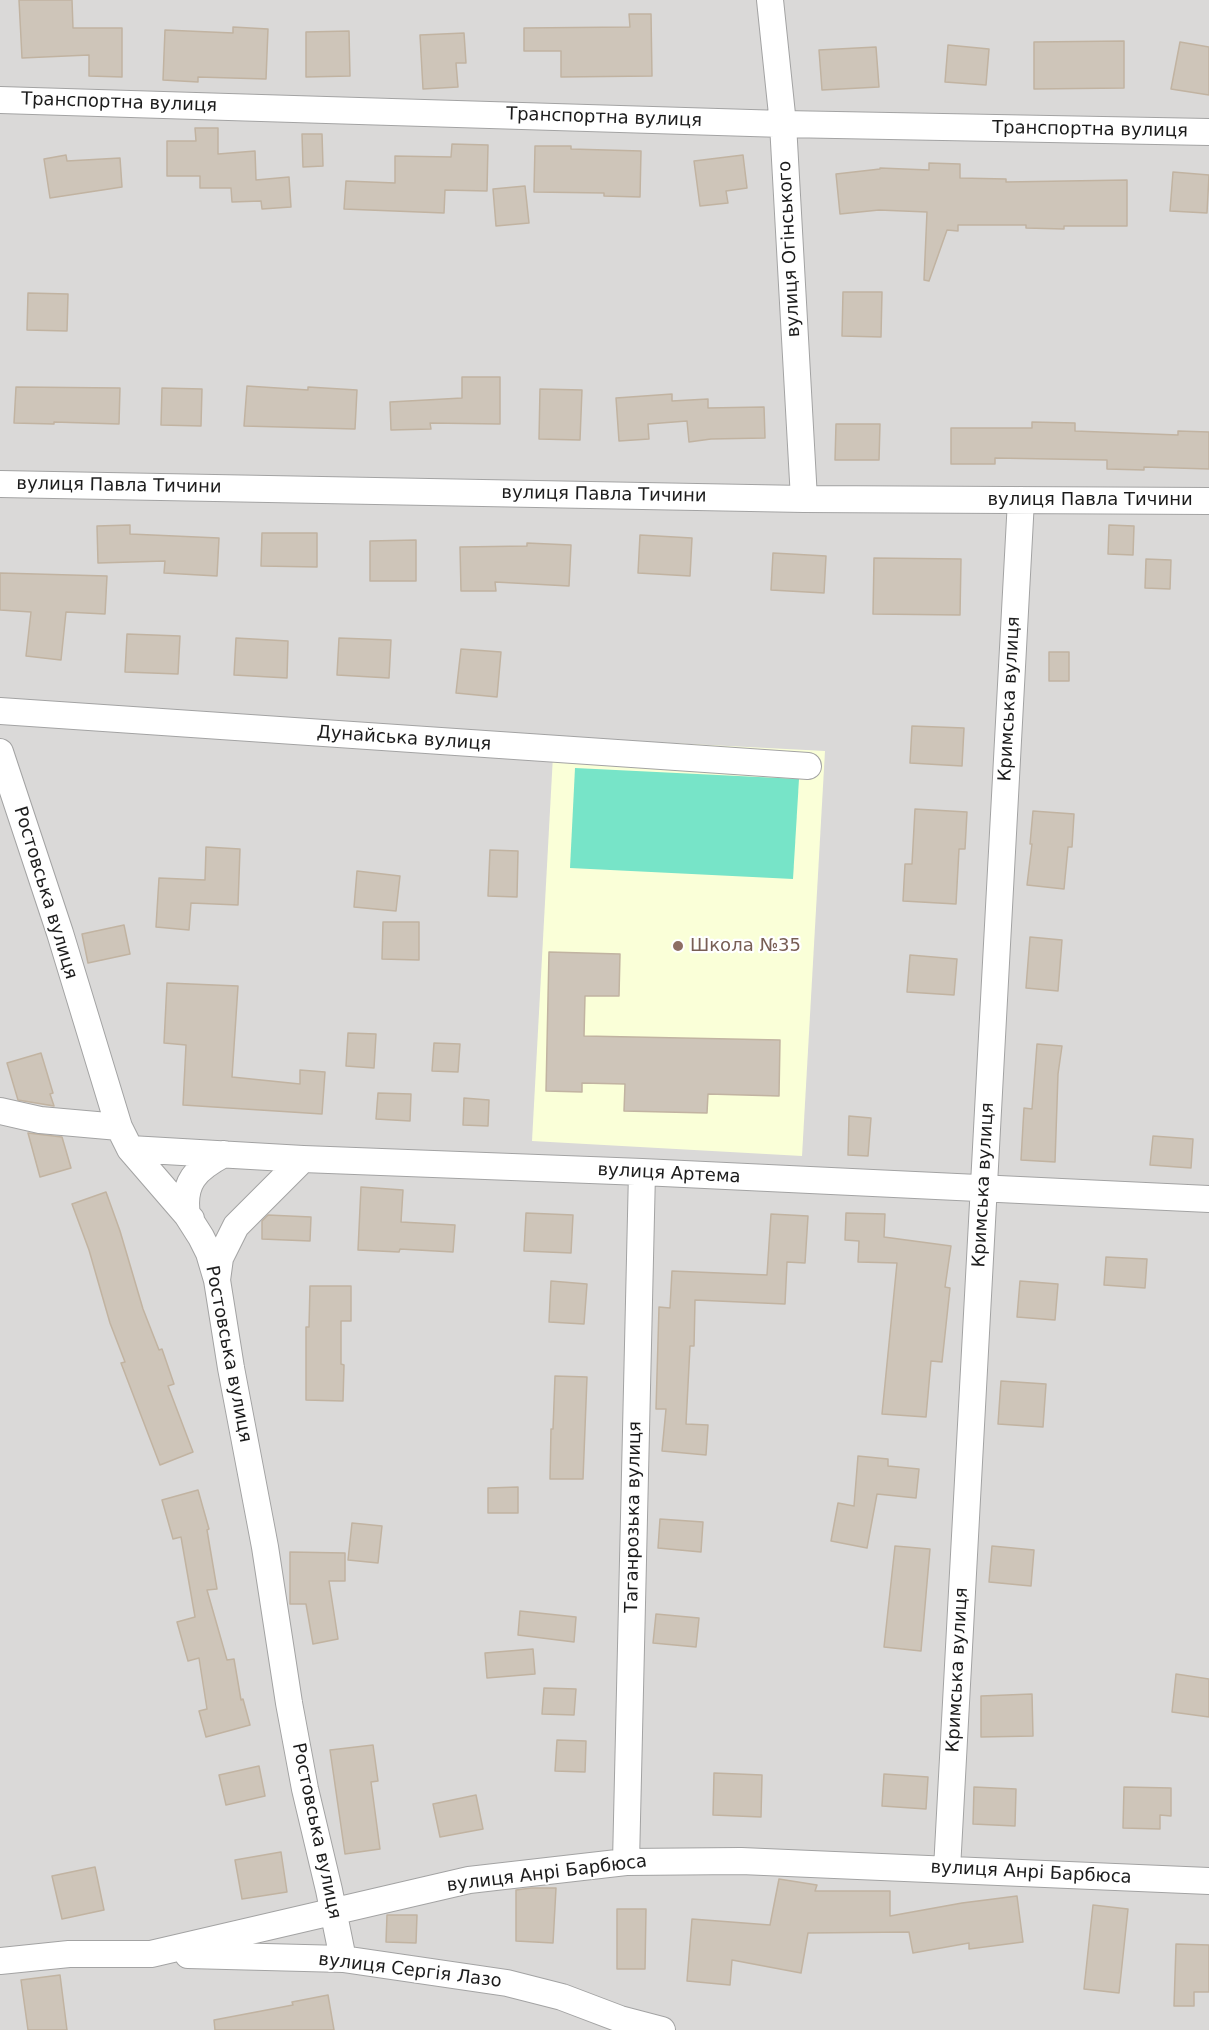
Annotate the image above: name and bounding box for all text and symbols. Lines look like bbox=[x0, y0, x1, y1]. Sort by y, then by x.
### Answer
street label: Транспортна вулиця bbox=[21, 89, 217, 117]
street label: Транспортна вулиця bbox=[506, 104, 702, 132]
street label: Транспортна вулиця bbox=[992, 117, 1188, 143]
street label: вулиця Огінського bbox=[775, 160, 805, 338]
street label: вулиця Павла Тичини bbox=[16, 473, 222, 499]
street label: вулиця Павла Тичини bbox=[501, 482, 707, 508]
street label: вулиця Павла Тичини bbox=[987, 489, 1193, 511]
street label: Кримська вулиця bbox=[995, 616, 1025, 782]
street label: Дунайська вулиця bbox=[316, 722, 492, 756]
street label: Ростовська вулиця bbox=[8, 804, 82, 982]
place label: Школа №35 bbox=[690, 935, 801, 957]
marker: Школа №35 bbox=[671, 939, 685, 953]
street label: Кримська вулиця bbox=[969, 1102, 999, 1268]
street label: вулиця Артема bbox=[597, 1159, 741, 1189]
street label: Ростовська вулиця bbox=[200, 1264, 256, 1444]
street label: Таганрозька вулиця bbox=[622, 1421, 646, 1613]
street label: Кримська вулиця bbox=[943, 1587, 973, 1753]
street label: Ростовська вулиця bbox=[287, 1741, 345, 1921]
street label: вулиця Анрі Барбюса bbox=[446, 1851, 648, 1897]
street label: вулиця Анрі Барбюса bbox=[930, 1857, 1132, 1889]
street label: вулиця Сергія Лазо bbox=[317, 1949, 503, 1993]

